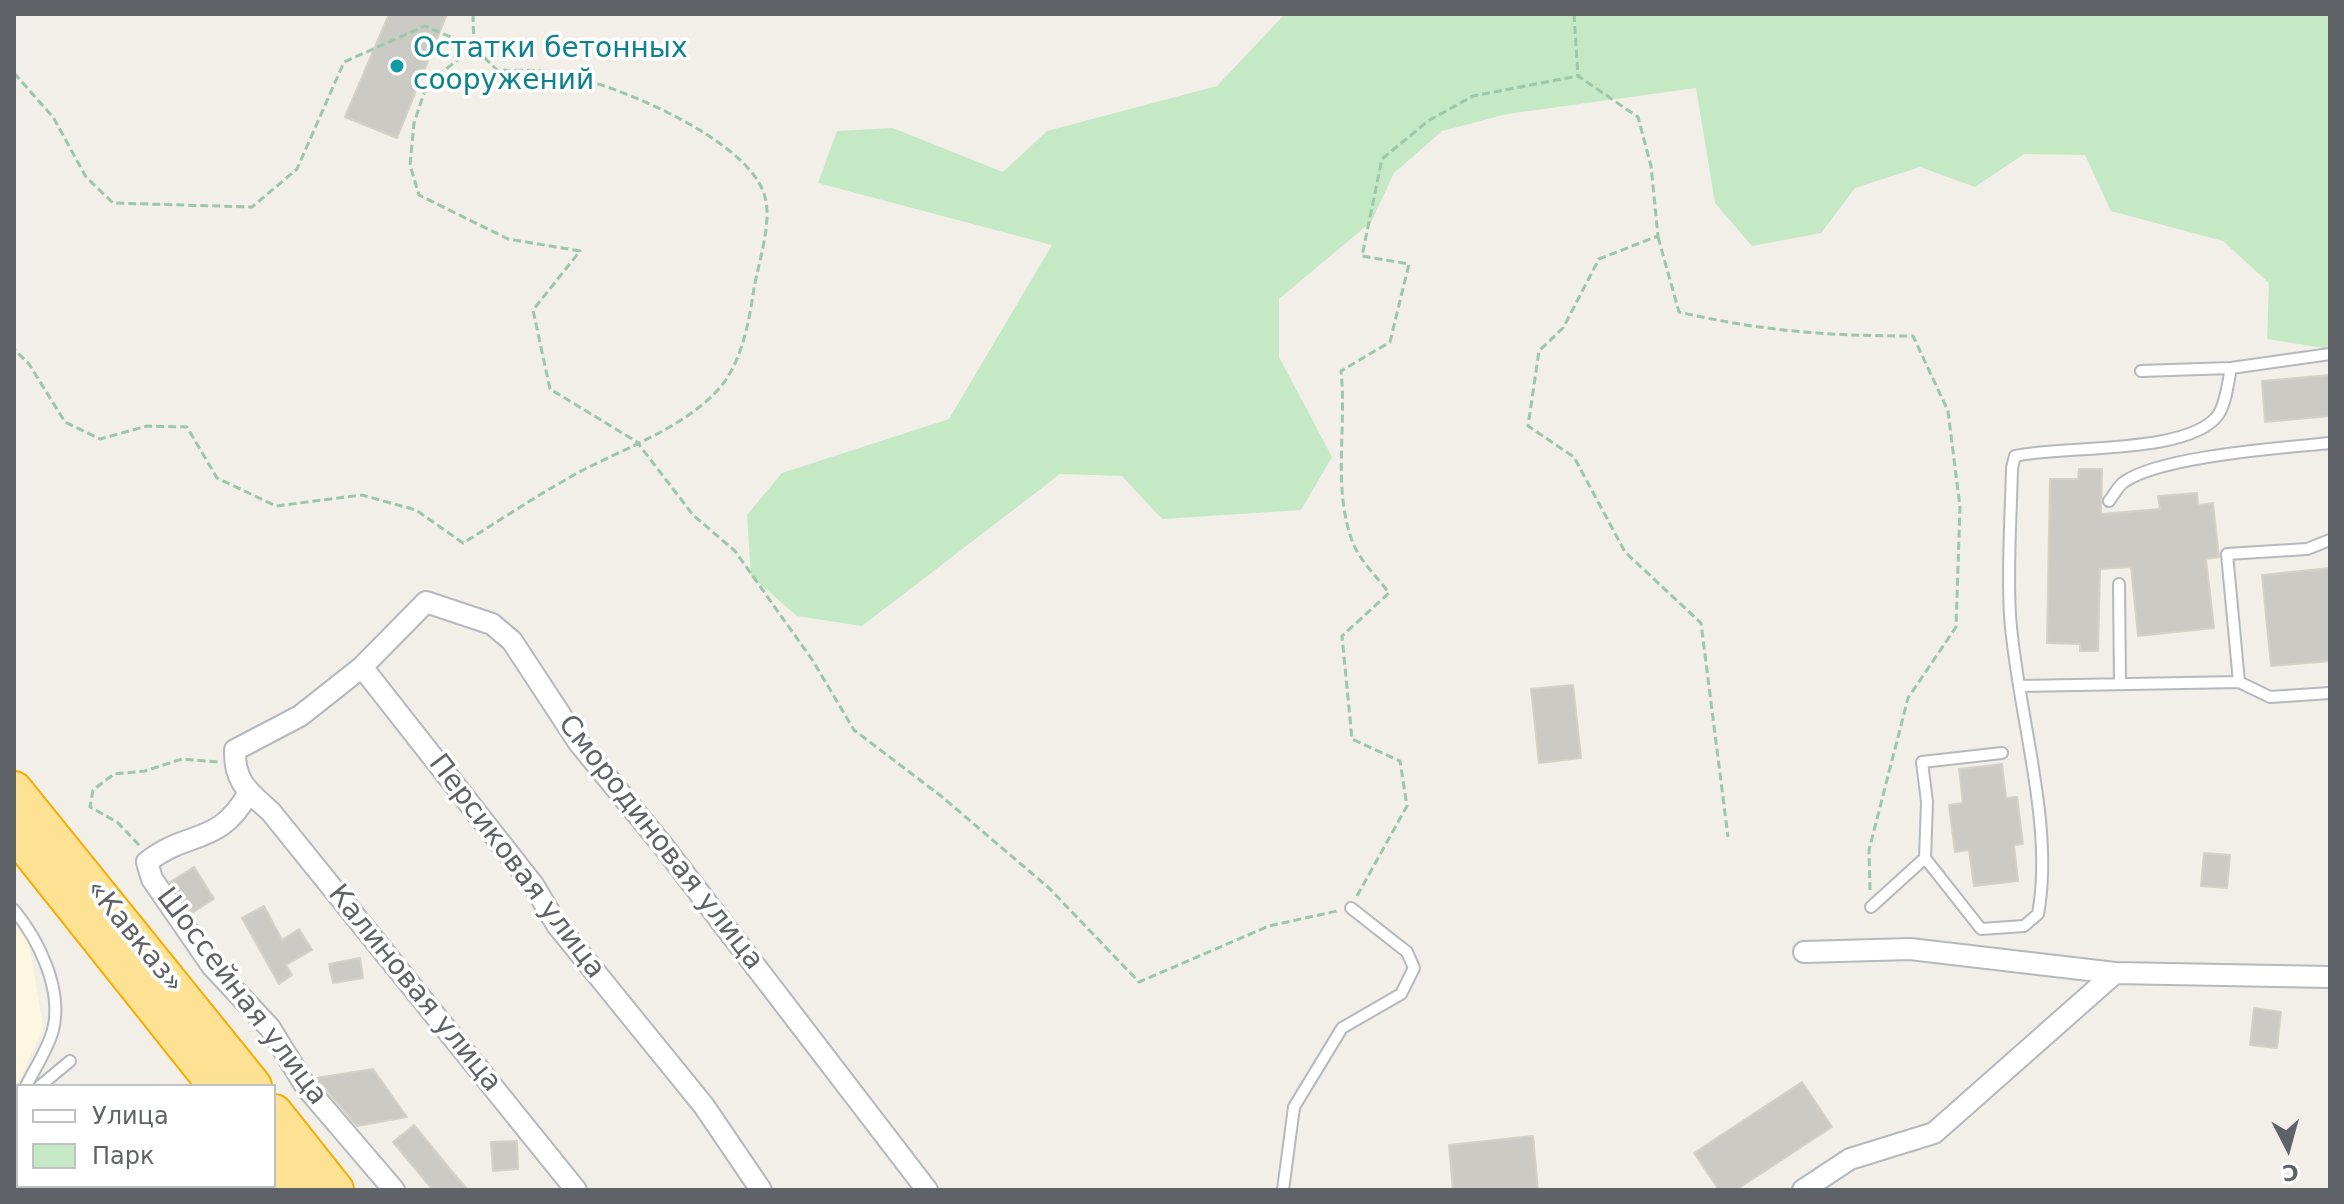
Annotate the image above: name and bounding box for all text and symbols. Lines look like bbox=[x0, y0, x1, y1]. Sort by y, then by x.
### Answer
place label: Остатки бетонных сооружений bbox=[413, 33, 687, 99]
marker: Остатки бетонных сооружений bbox=[388, 57, 406, 75]
street label: Смородиновая улица bbox=[550, 709, 770, 977]
street label: Персиковая улица bbox=[421, 748, 611, 986]
street label: «Кавказ» bbox=[78, 873, 190, 1001]
street label: Калиновая улица bbox=[320, 879, 508, 1099]
street label: Шоссейная улица bbox=[148, 882, 334, 1112]
legend bbox=[16, 1084, 276, 1188]
text: Улица bbox=[92, 1102, 169, 1130]
north arrow bbox=[2248, 1108, 2328, 1188]
text: Парк bbox=[92, 1142, 154, 1170]
text: С bbox=[2281, 1159, 2300, 1186]

